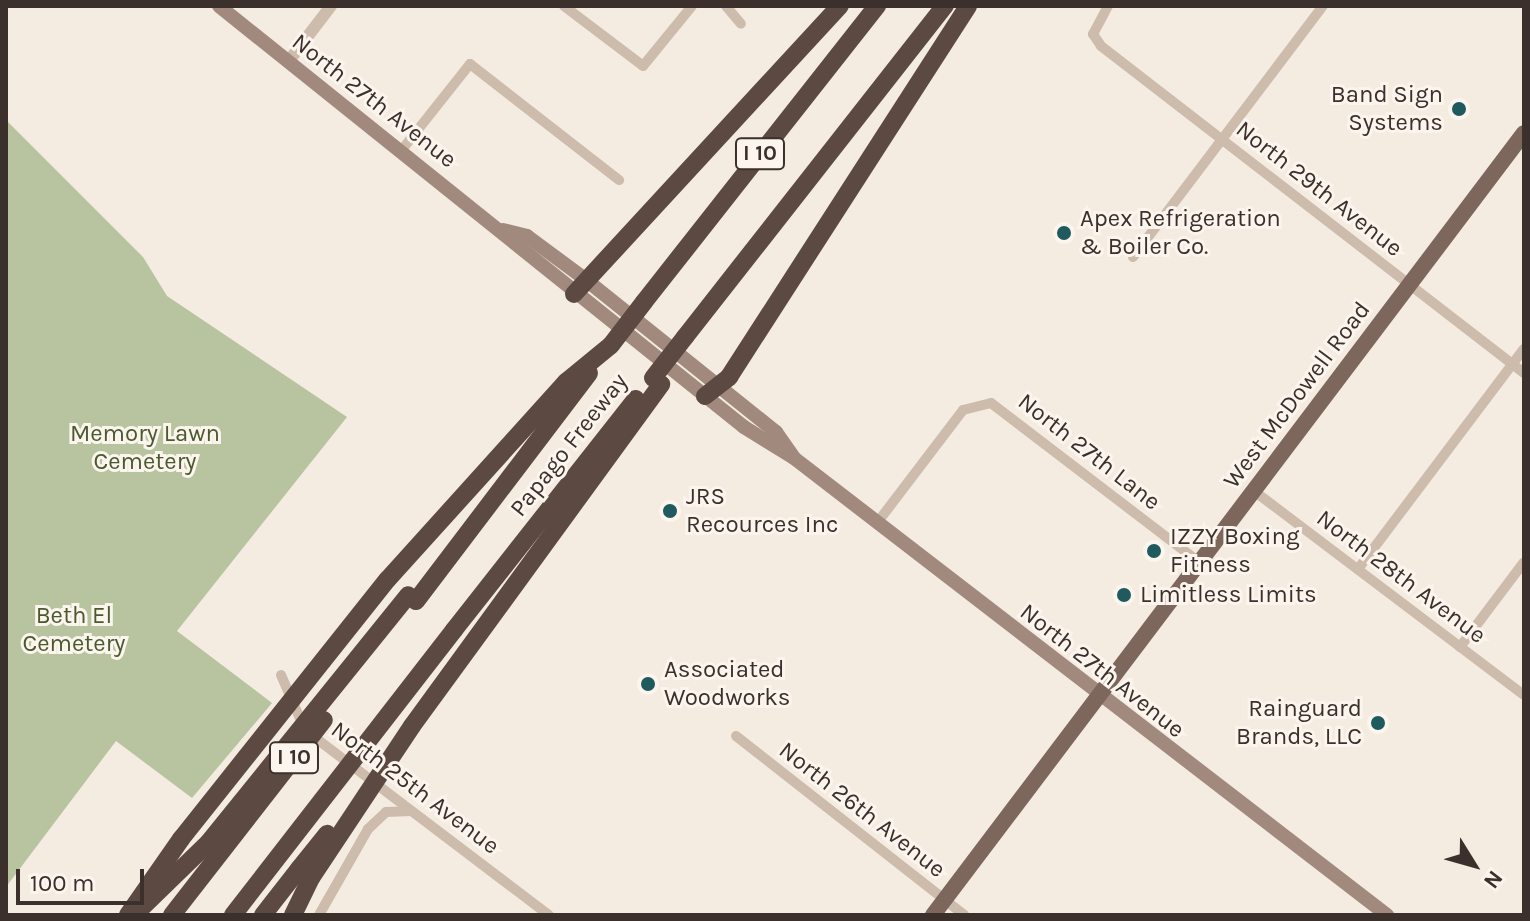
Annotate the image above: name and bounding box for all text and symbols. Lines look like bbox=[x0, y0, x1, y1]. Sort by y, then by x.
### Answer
street label: North 27th Avenue bbox=[286, 28, 462, 174]
place label: Band Sign Systems bbox=[1331, 81, 1443, 137]
marker: Band Sign Systems bbox=[1450, 100, 1468, 118]
street label: North 29th Avenue bbox=[1230, 115, 1408, 263]
road number: I 10 bbox=[734, 136, 786, 172]
place label: Apex Refrigeration & Boiler Co. bbox=[1080, 205, 1281, 261]
marker: Apex Refrigeration & Boiler Co. bbox=[1055, 224, 1073, 242]
street label: West McDowell Road bbox=[1217, 296, 1377, 494]
street label: Papago Freeway bbox=[504, 368, 634, 522]
street label: North 27th Lane bbox=[1012, 387, 1166, 517]
park label: Memory Lawn Cemetery bbox=[70, 420, 220, 476]
place label: JRS Recources Inc bbox=[686, 483, 838, 539]
marker: JRS Recources Inc bbox=[661, 502, 679, 520]
street label: North 28th Avenue bbox=[1311, 504, 1491, 650]
place label: IZZY Boxing Fitness bbox=[1170, 523, 1299, 579]
marker: IZZY Boxing Fitness bbox=[1145, 542, 1163, 560]
place label: Limitless Limits bbox=[1140, 581, 1317, 609]
marker: Limitless Limits bbox=[1115, 586, 1133, 604]
street label: North 27th Avenue bbox=[1014, 598, 1190, 744]
park label: Beth El Cemetery bbox=[22, 602, 126, 658]
place label: Associated Woodworks bbox=[664, 656, 790, 712]
marker: Associated Woodworks bbox=[639, 675, 657, 693]
place label: Rainguard Brands, LLC bbox=[1236, 695, 1362, 751]
marker: Rainguard Brands, LLC bbox=[1369, 714, 1387, 732]
street label: North 25th Avenue bbox=[325, 715, 505, 861]
street label: North 26th Avenue bbox=[773, 736, 951, 884]
road number: I 10 bbox=[268, 740, 320, 776]
north arrow bbox=[1434, 825, 1514, 905]
scale bar bbox=[20, 853, 148, 903]
text: N bbox=[1478, 865, 1508, 894]
text: 100 m bbox=[30, 869, 95, 897]

